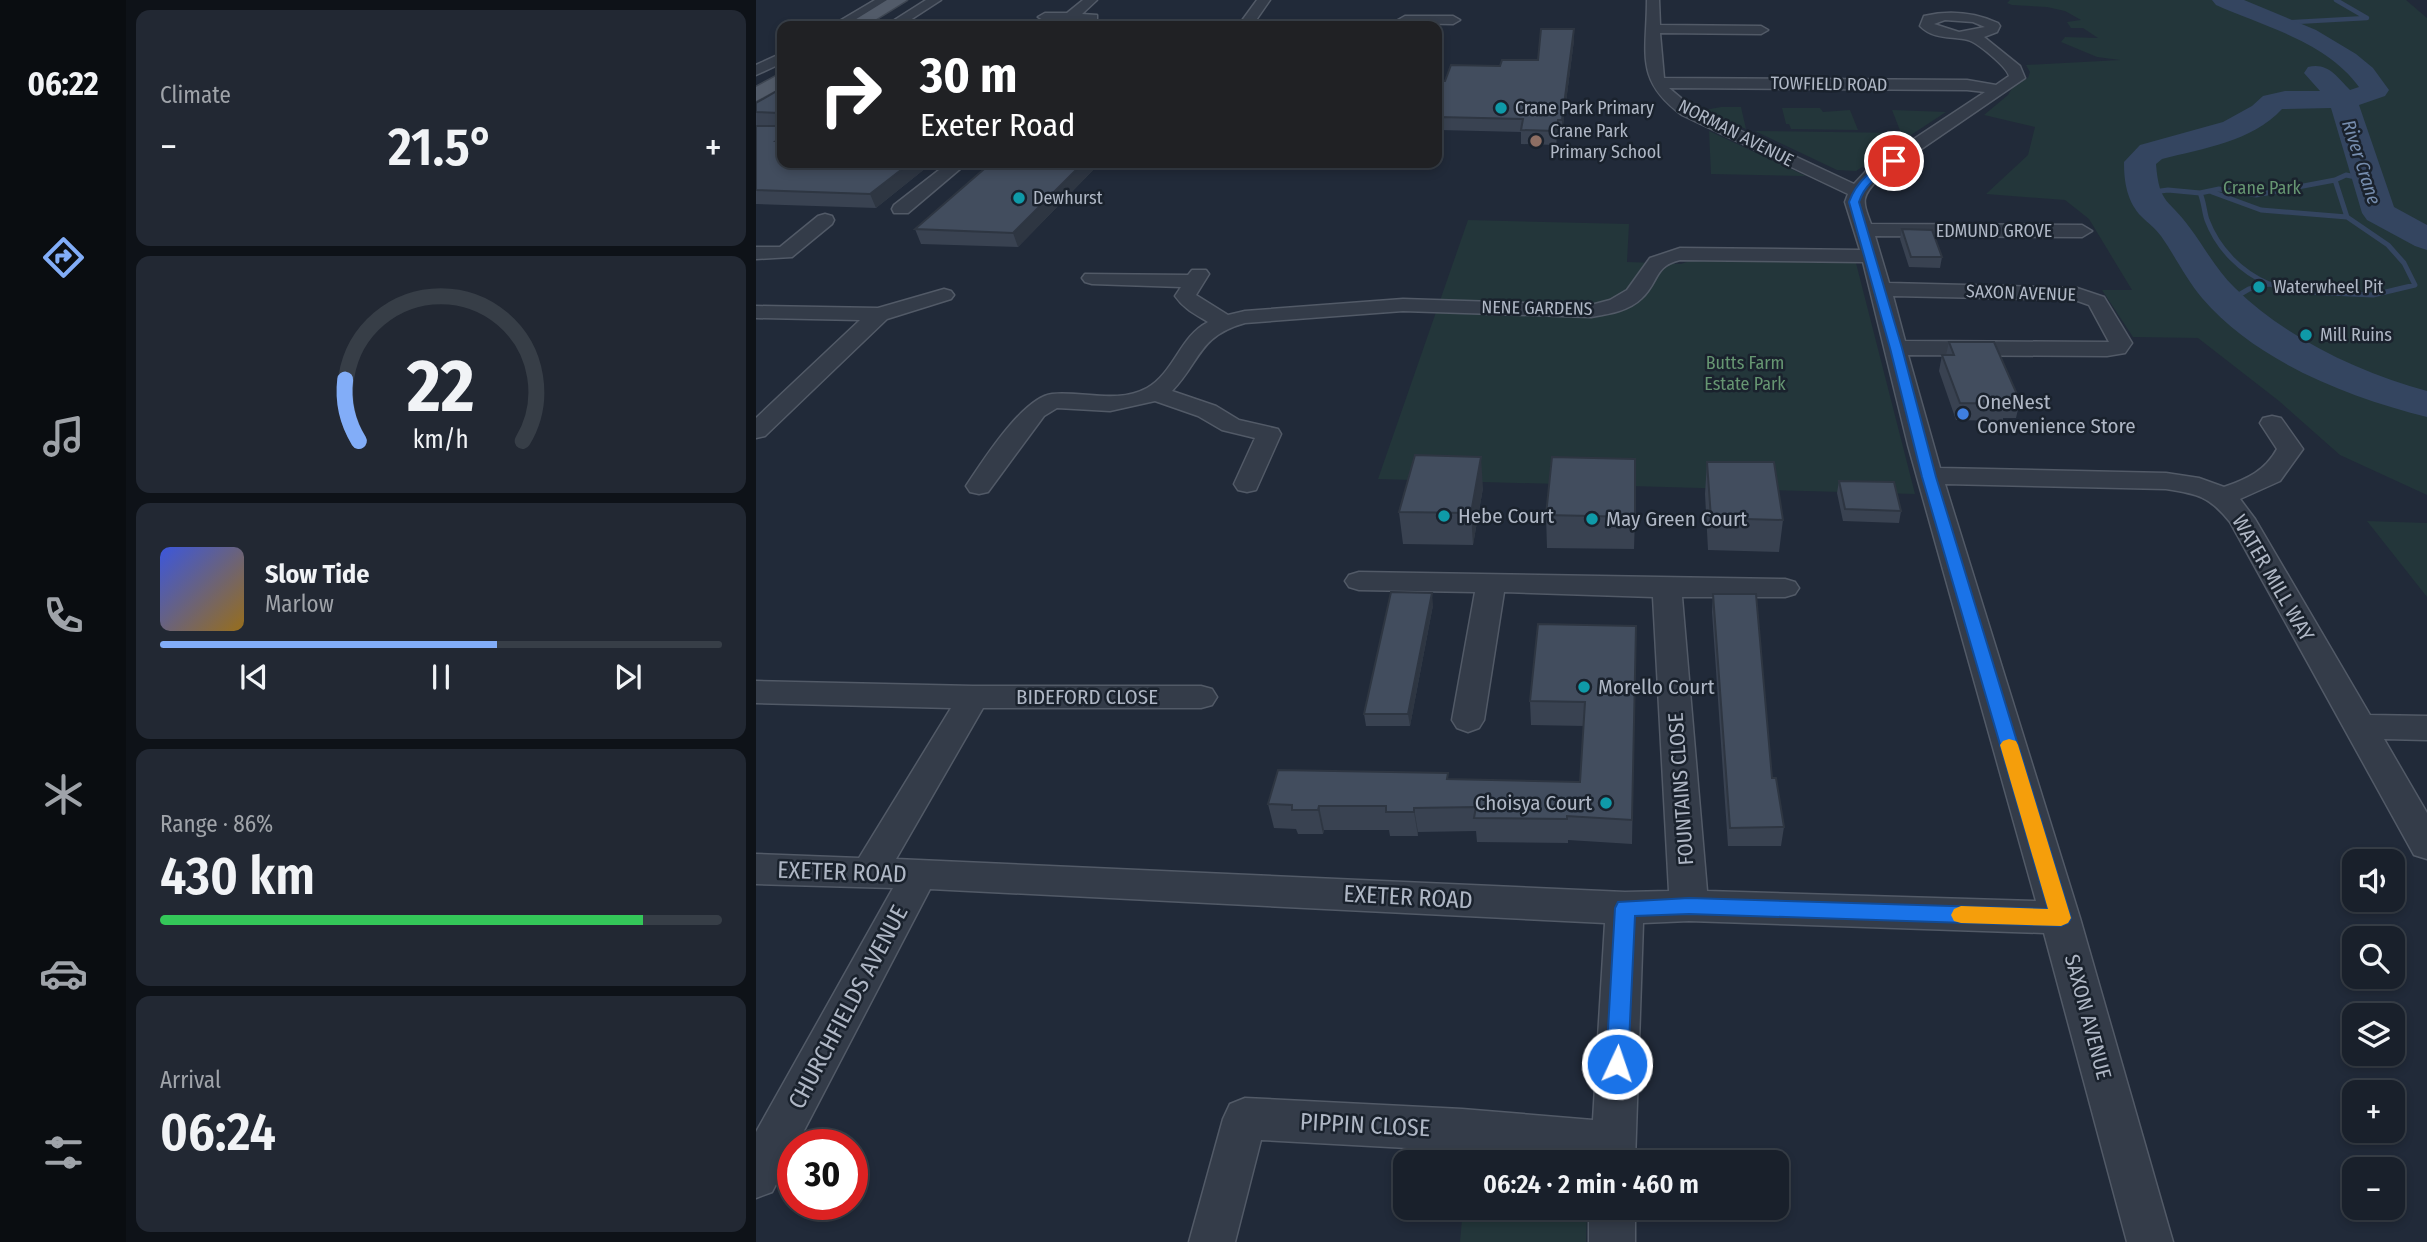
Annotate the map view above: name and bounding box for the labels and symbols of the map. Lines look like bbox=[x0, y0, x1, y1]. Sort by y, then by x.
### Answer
street label: TOWFIELD ROAD bbox=[1770, 72, 1888, 96]
street label: NORMAN AVENUE bbox=[1675, 95, 1797, 171]
place label: Crane Park Primary bbox=[1515, 97, 1654, 119]
marker: Crane Park Primary bbox=[1493, 100, 1509, 116]
water label: River Crane bbox=[2337, 117, 2386, 207]
place label: Crane Park Primary School bbox=[1550, 120, 1661, 163]
pin bbox=[1864, 131, 1924, 191]
marker: Crane Park Primary School bbox=[1528, 133, 1544, 149]
park label: Crane Park bbox=[2223, 177, 2302, 199]
place label: Dewhurst bbox=[1033, 187, 1103, 209]
marker: Dewhurst bbox=[1011, 190, 1027, 206]
street label: EDMUND GROVE bbox=[1936, 220, 2052, 242]
place label: Waterwheel Pit bbox=[2273, 276, 2384, 298]
marker: Waterwheel Pit bbox=[2251, 279, 2267, 295]
street label: SAXON AVENUE bbox=[1966, 280, 2076, 306]
street label: NENE GARDENS bbox=[1481, 296, 1593, 320]
place label: Mill Ruins bbox=[2320, 324, 2392, 346]
marker: Mill Ruins bbox=[2298, 327, 2314, 343]
park label: Butts Farm Estate Park bbox=[1704, 352, 1786, 395]
place label: OneNest Convenience Store bbox=[1977, 389, 2136, 439]
marker: OneNest Convenience Store bbox=[1955, 406, 1971, 422]
place label: Hebe Court bbox=[1458, 503, 1554, 529]
place label: May Green Court bbox=[1606, 506, 1747, 532]
marker: Hebe Court bbox=[1436, 508, 1452, 524]
street label: WATER MILL WAY bbox=[2226, 510, 2320, 646]
marker: May Green Court bbox=[1584, 511, 1600, 527]
place label: Morello Court bbox=[1598, 674, 1715, 700]
marker: Morello Court bbox=[1576, 679, 1592, 695]
street label: BIDEFORD CLOSE bbox=[1016, 684, 1158, 710]
street label: FOUNTAINS CLOSE bbox=[1663, 712, 1699, 866]
place label: Choisya Court bbox=[1475, 790, 1592, 816]
marker: Choisya Court bbox=[1598, 795, 1614, 811]
street label: EXETER ROAD bbox=[777, 856, 907, 888]
street label: EXETER ROAD bbox=[1343, 880, 1473, 914]
street label: CHURCHFIELDS AVENUE bbox=[783, 901, 913, 1113]
street label: SAXON AVENUE bbox=[2059, 952, 2117, 1083]
position arrow bbox=[1580, 1027, 1654, 1101]
street label: PIPPIN CLOSE bbox=[1299, 1108, 1431, 1142]
speed limit sign: 30 bbox=[777, 1129, 868, 1220]

